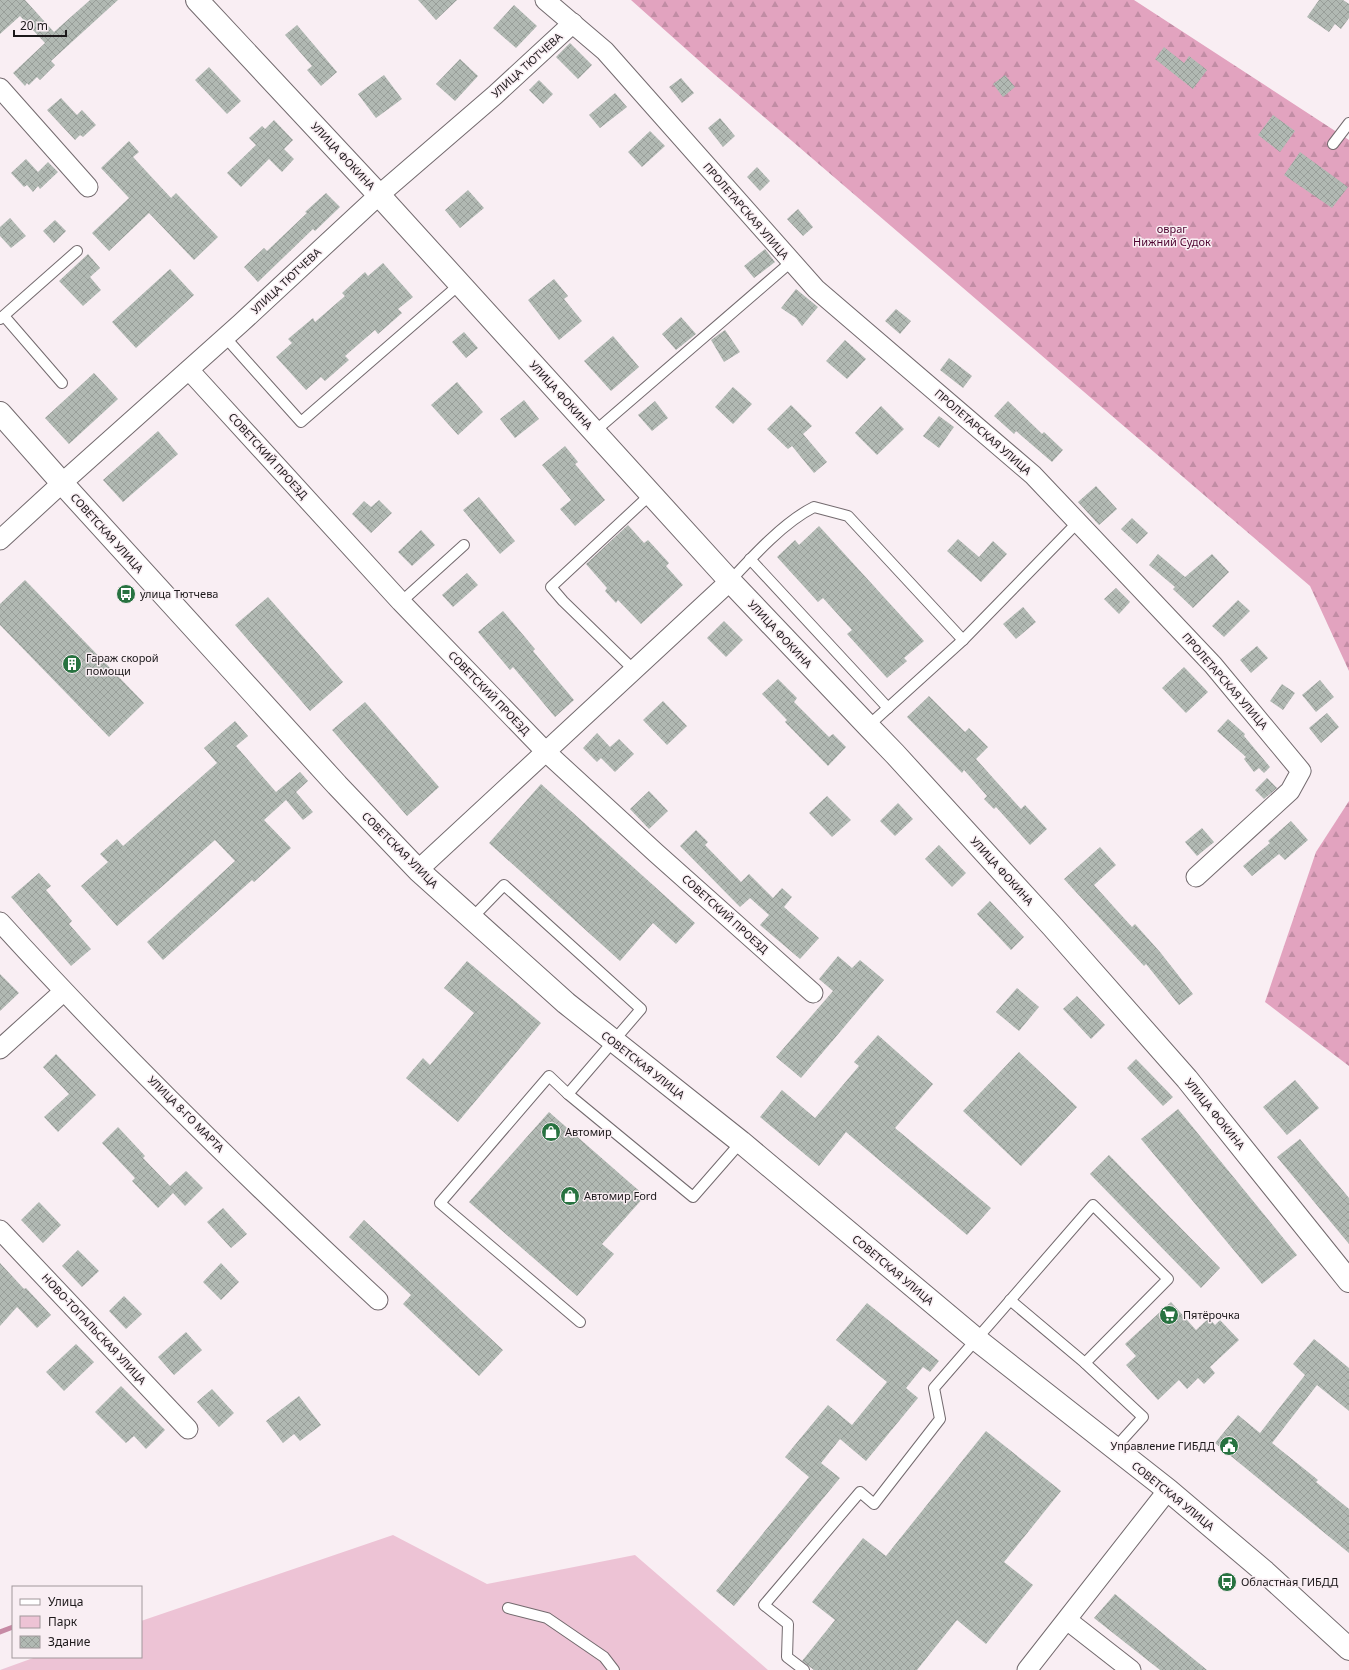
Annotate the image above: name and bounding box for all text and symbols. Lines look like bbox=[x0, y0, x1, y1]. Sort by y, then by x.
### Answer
scale bar bbox=[14, 12, 66, 38]
text: 20 m bbox=[20, 17, 48, 34]
street label: УЛИЦА ТЮТЧЕВА bbox=[488, 28, 566, 100]
street label: УЛИЦА ФОКИНА bbox=[308, 119, 379, 193]
street label: ПРОЛЕТАРСКАЯ УЛИЦА bbox=[700, 159, 793, 263]
park label: овраг Нижний Судок bbox=[1133, 221, 1211, 249]
street label: УЛИЦА ТЮТЧЕВА bbox=[247, 244, 325, 317]
street label: УЛИЦА ФОКИНА bbox=[527, 357, 597, 433]
street label: ПРОЛЕТАРСКАЯ УЛИЦА bbox=[932, 385, 1036, 478]
street label: СОВЕТСКИЙ ПРОЕЗД bbox=[226, 409, 311, 502]
street label: СОВЕТСКАЯ УЛИЦА bbox=[68, 490, 148, 576]
bus stop icon: улица Тютчева bbox=[115, 583, 137, 605]
place label: улица Тютчева bbox=[140, 586, 219, 601]
street label: УЛИЦА ФОКИНА bbox=[745, 597, 816, 671]
street label: ПРОЛЕТАРСКАЯ УЛИЦА bbox=[1179, 629, 1272, 733]
street label: СОВЕТСКИЙ ПРОЕЗД bbox=[445, 647, 533, 738]
place label: Гараж скорой помощи bbox=[86, 650, 159, 678]
building icon: Гараж скорой помощи bbox=[61, 653, 83, 675]
street label: СОВЕТСКАЯ УЛИЦА bbox=[359, 808, 442, 892]
street label: УЛИЦА ФОКИНА bbox=[968, 833, 1038, 909]
street label: СОВЕТСКИЙ ПРОЕЗД bbox=[679, 871, 772, 956]
street label: СОВЕТСКАЯ УЛИЦА bbox=[598, 1027, 689, 1103]
street label: УЛИЦА 8-ГО МАРТА bbox=[145, 1072, 229, 1156]
street label: УЛИЦА ФОКИНА bbox=[1182, 1075, 1249, 1153]
shop icon: Автомир bbox=[540, 1121, 562, 1143]
place label: Автомир bbox=[565, 1124, 612, 1139]
shop icon: Автомир Ford bbox=[559, 1185, 581, 1207]
place label: Автомир Ford bbox=[584, 1188, 657, 1203]
street label: СОВЕТСКАЯ УЛИЦА bbox=[849, 1231, 938, 1309]
street label: НОВО-ТОПАЛЬСКАЯ УЛИЦА bbox=[39, 1270, 151, 1388]
supermarket icon: Пятёрочка bbox=[1158, 1304, 1180, 1326]
place label: Пятёрочка bbox=[1183, 1307, 1240, 1322]
public building icon: Управление ГИБДД bbox=[1218, 1435, 1240, 1457]
place label: Управление ГИБДД bbox=[1110, 1438, 1215, 1453]
street label: СОВЕТСКАЯ УЛИЦА bbox=[1129, 1458, 1218, 1534]
bus stop icon: Областная ГИБДД bbox=[1216, 1571, 1238, 1593]
place label: Областная ГИБДД bbox=[1241, 1574, 1338, 1589]
legend bbox=[12, 1586, 142, 1658]
text: Улица bbox=[48, 1593, 83, 1610]
text: Парк bbox=[48, 1613, 78, 1630]
text: Здание bbox=[48, 1633, 91, 1650]

